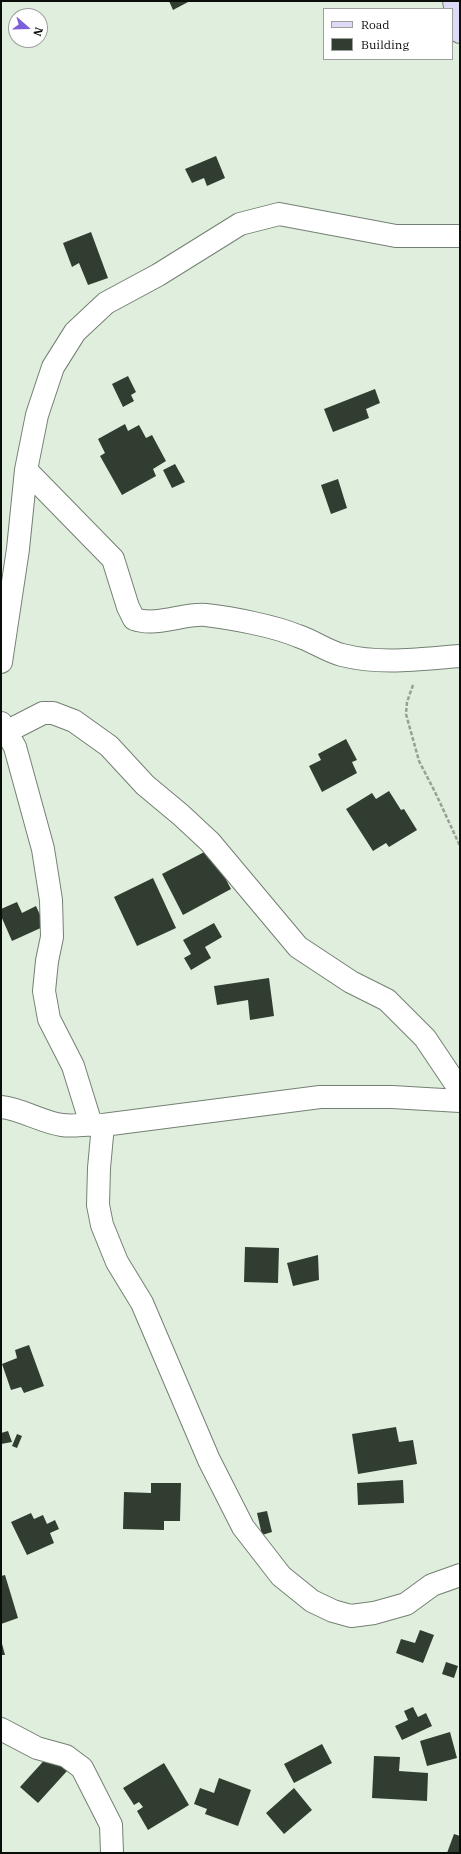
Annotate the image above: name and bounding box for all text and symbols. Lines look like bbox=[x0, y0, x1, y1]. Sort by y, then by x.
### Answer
north arrow bbox=[8, 8, 48, 48]
legend bbox=[323, 8, 453, 60]
text: Road bbox=[361, 17, 390, 32]
text: N bbox=[30, 25, 46, 38]
text: Building bbox=[361, 37, 409, 52]

